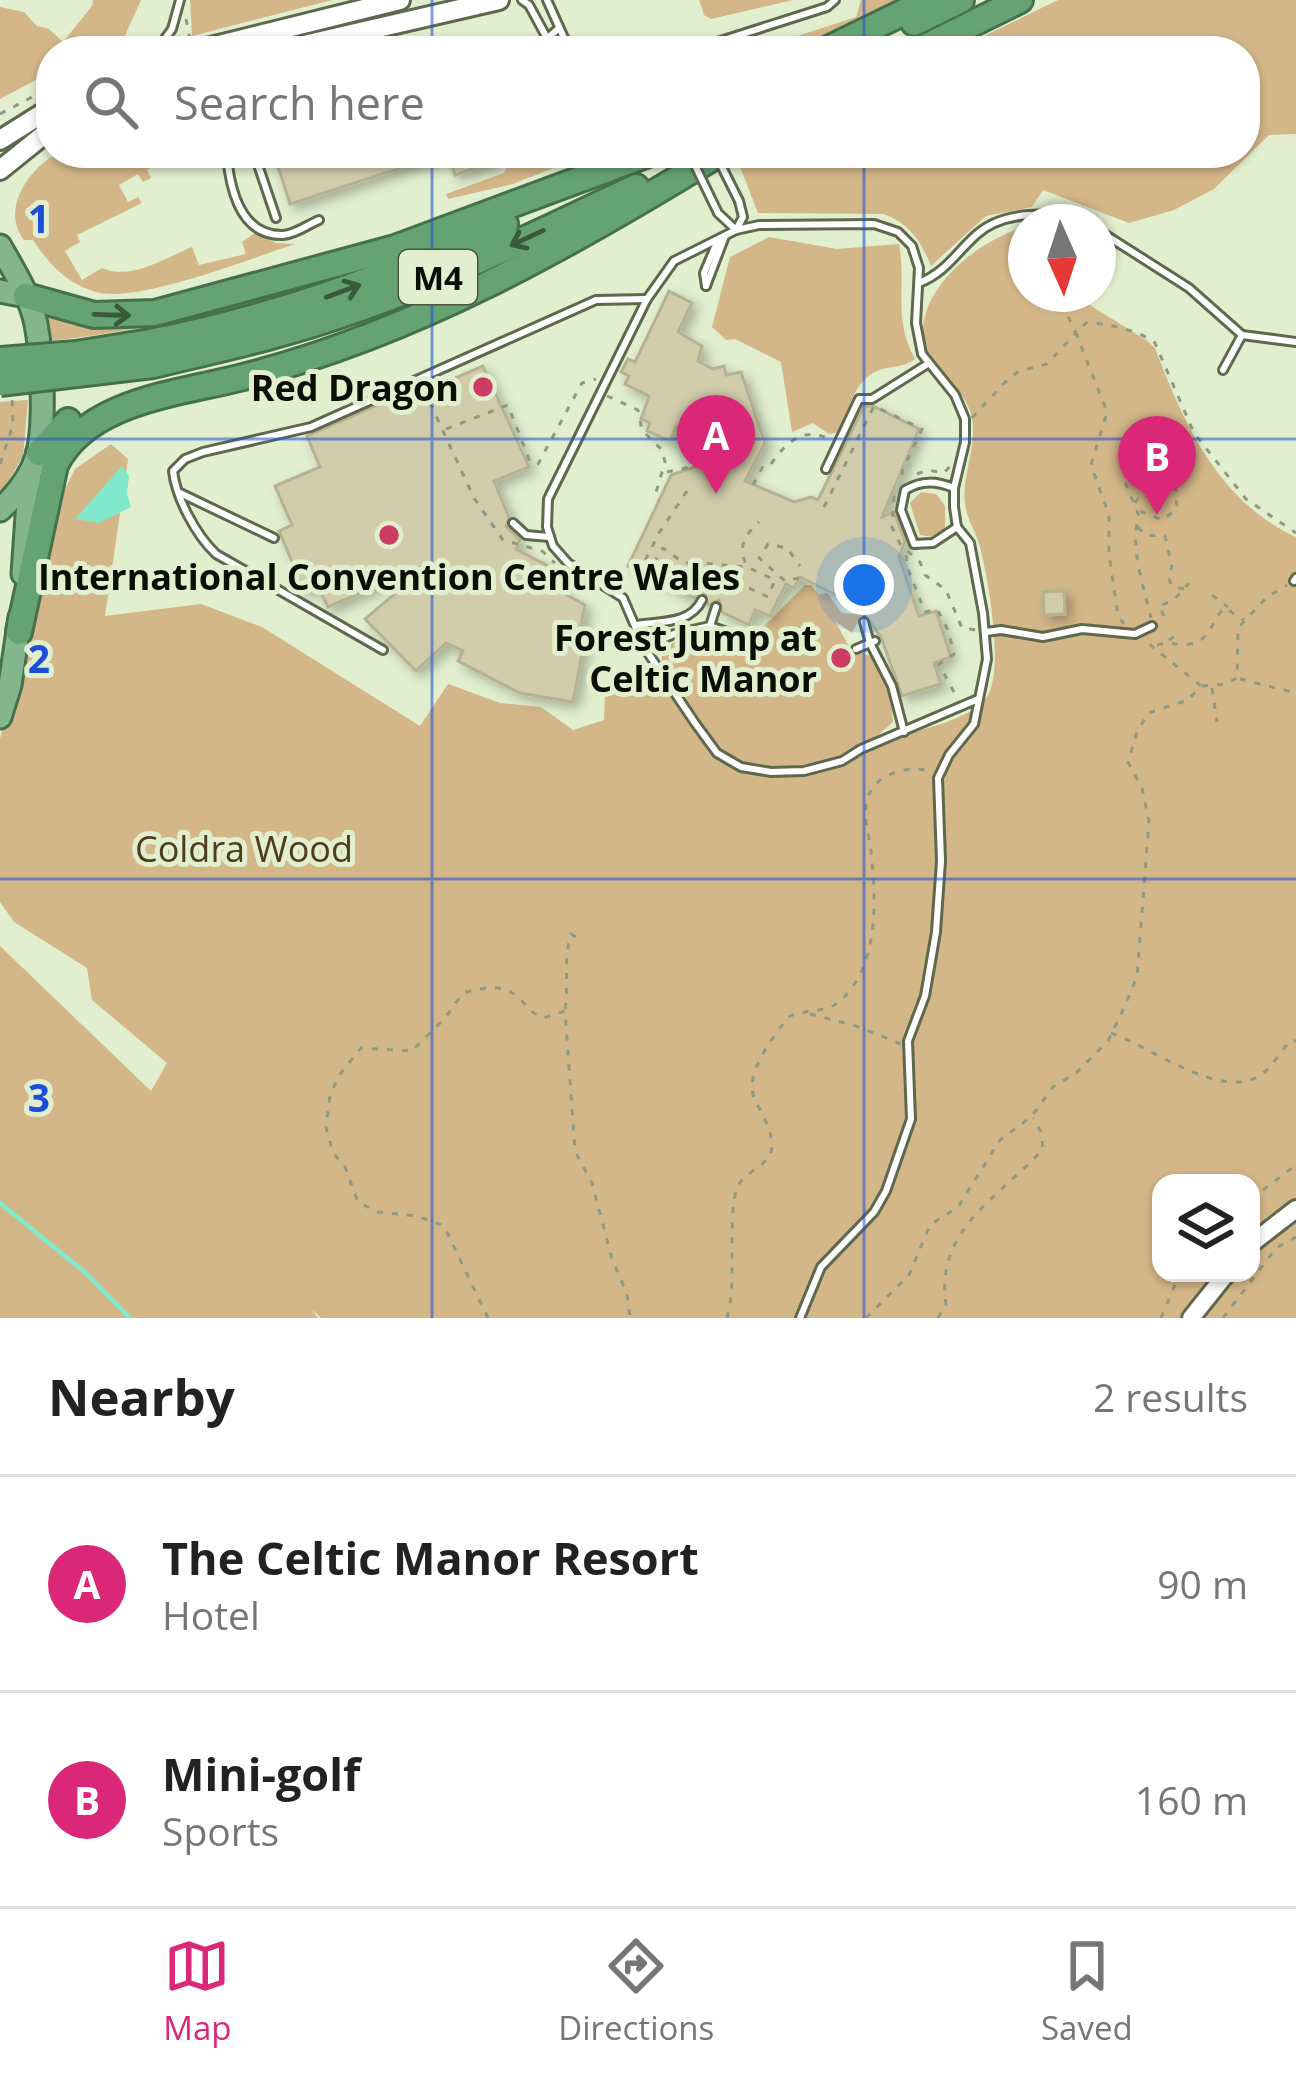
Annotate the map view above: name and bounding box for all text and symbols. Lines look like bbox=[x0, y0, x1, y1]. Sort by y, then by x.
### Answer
search box bbox=[36, 36, 1260, 168]
icon: search bbox=[78, 69, 144, 135]
text: Search here bbox=[174, 72, 425, 133]
text: 1 bbox=[28, 191, 50, 244]
north arrow bbox=[1008, 204, 1116, 312]
one-way arrow bbox=[510, 229, 546, 251]
road number: M4 bbox=[399, 250, 477, 304]
one-way arrow bbox=[324, 278, 361, 300]
one-way arrow bbox=[91, 304, 130, 327]
place label: Red Dragon bbox=[251, 363, 459, 412]
marker: Red Dragon bbox=[470, 374, 496, 400]
pin: A bbox=[677, 395, 755, 494]
pin: B bbox=[1118, 416, 1196, 515]
marker: International Convention Centre Wales bbox=[376, 522, 402, 548]
place label: International Convention Centre Wales bbox=[38, 552, 740, 601]
your location bbox=[834, 555, 894, 615]
place label: Forest Jump at Celtic Manor bbox=[554, 613, 817, 703]
text: 2 bbox=[28, 631, 50, 684]
marker: Forest Jump at Celtic Manor bbox=[828, 645, 854, 671]
park label: Coldra Wood bbox=[135, 824, 353, 873]
text: 3 bbox=[28, 1070, 50, 1123]
map controls bbox=[1152, 1174, 1260, 1282]
button: layers bbox=[1152, 1174, 1260, 1282]
text: Nearby bbox=[48, 1361, 235, 1431]
text: 2 results bbox=[1093, 1370, 1248, 1423]
text: The Celtic Manor Resort bbox=[162, 1527, 699, 1588]
text: A bbox=[74, 1557, 100, 1610]
text: 90 m bbox=[1157, 1557, 1248, 1610]
text: Hotel bbox=[162, 1588, 260, 1641]
text: Mini-golf bbox=[162, 1743, 360, 1804]
text: B bbox=[74, 1773, 100, 1826]
text: 160 m bbox=[1135, 1773, 1248, 1826]
text: Sports bbox=[162, 1804, 279, 1857]
tab: Map bbox=[163, 1933, 232, 2050]
tab: Directions bbox=[558, 1933, 714, 2050]
tab: Saved bbox=[1041, 1933, 1133, 2050]

